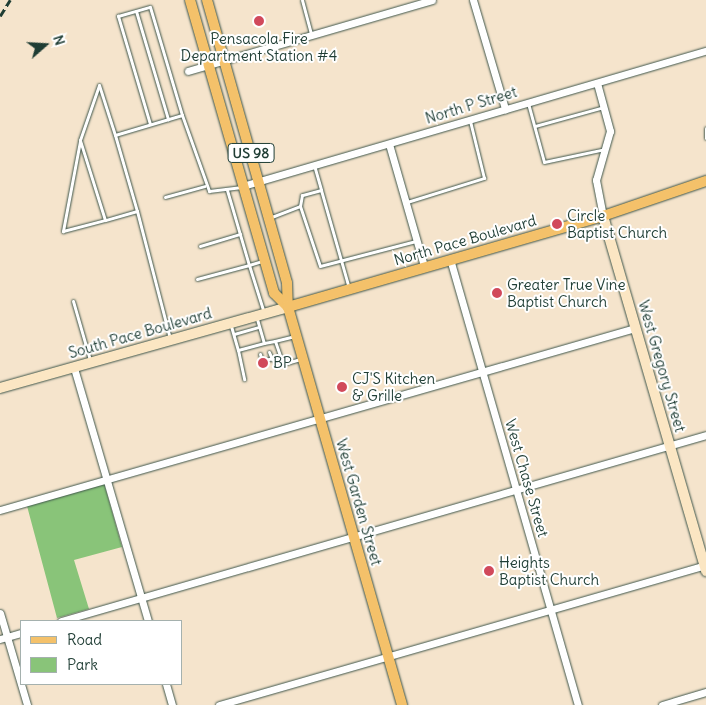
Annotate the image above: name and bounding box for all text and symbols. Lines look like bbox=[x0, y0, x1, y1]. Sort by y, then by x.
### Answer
marker: Pensacola Fire Department Station #4 bbox=[253, 15, 265, 27]
north arrow bbox=[20, 20, 70, 70]
place label: Pensacola Fire Department Station #4 bbox=[181, 29, 337, 64]
text: N bbox=[49, 33, 69, 48]
street label: North P Street bbox=[423, 83, 519, 127]
road number: US 98 bbox=[227, 142, 275, 164]
place label: Circle Baptist Church bbox=[567, 206, 667, 241]
street label: North Pace Boulevard bbox=[392, 211, 538, 269]
marker: Circle Baptist Church bbox=[551, 218, 563, 230]
place label: Greater True Vine Baptist Church bbox=[507, 275, 626, 310]
marker: Greater True Vine Baptist Church bbox=[491, 287, 503, 299]
street label: West Gregory Street bbox=[635, 298, 689, 434]
street label: South Pace Boulevard bbox=[66, 304, 214, 362]
place label: BP bbox=[273, 354, 292, 372]
marker: BP bbox=[257, 357, 269, 369]
place label: CJ'S Kitchen & Grille bbox=[352, 369, 435, 404]
marker: CJ'S Kitchen & Grille bbox=[336, 381, 348, 393]
street label: West Chase Street bbox=[502, 417, 552, 539]
street label: West Garden Street bbox=[332, 437, 386, 567]
place label: Heights Baptist Church bbox=[499, 553, 599, 588]
marker: Heights Baptist Church bbox=[483, 565, 495, 577]
legend bbox=[20, 620, 182, 685]
text: Road bbox=[67, 630, 102, 649]
text: Park bbox=[67, 655, 98, 674]

